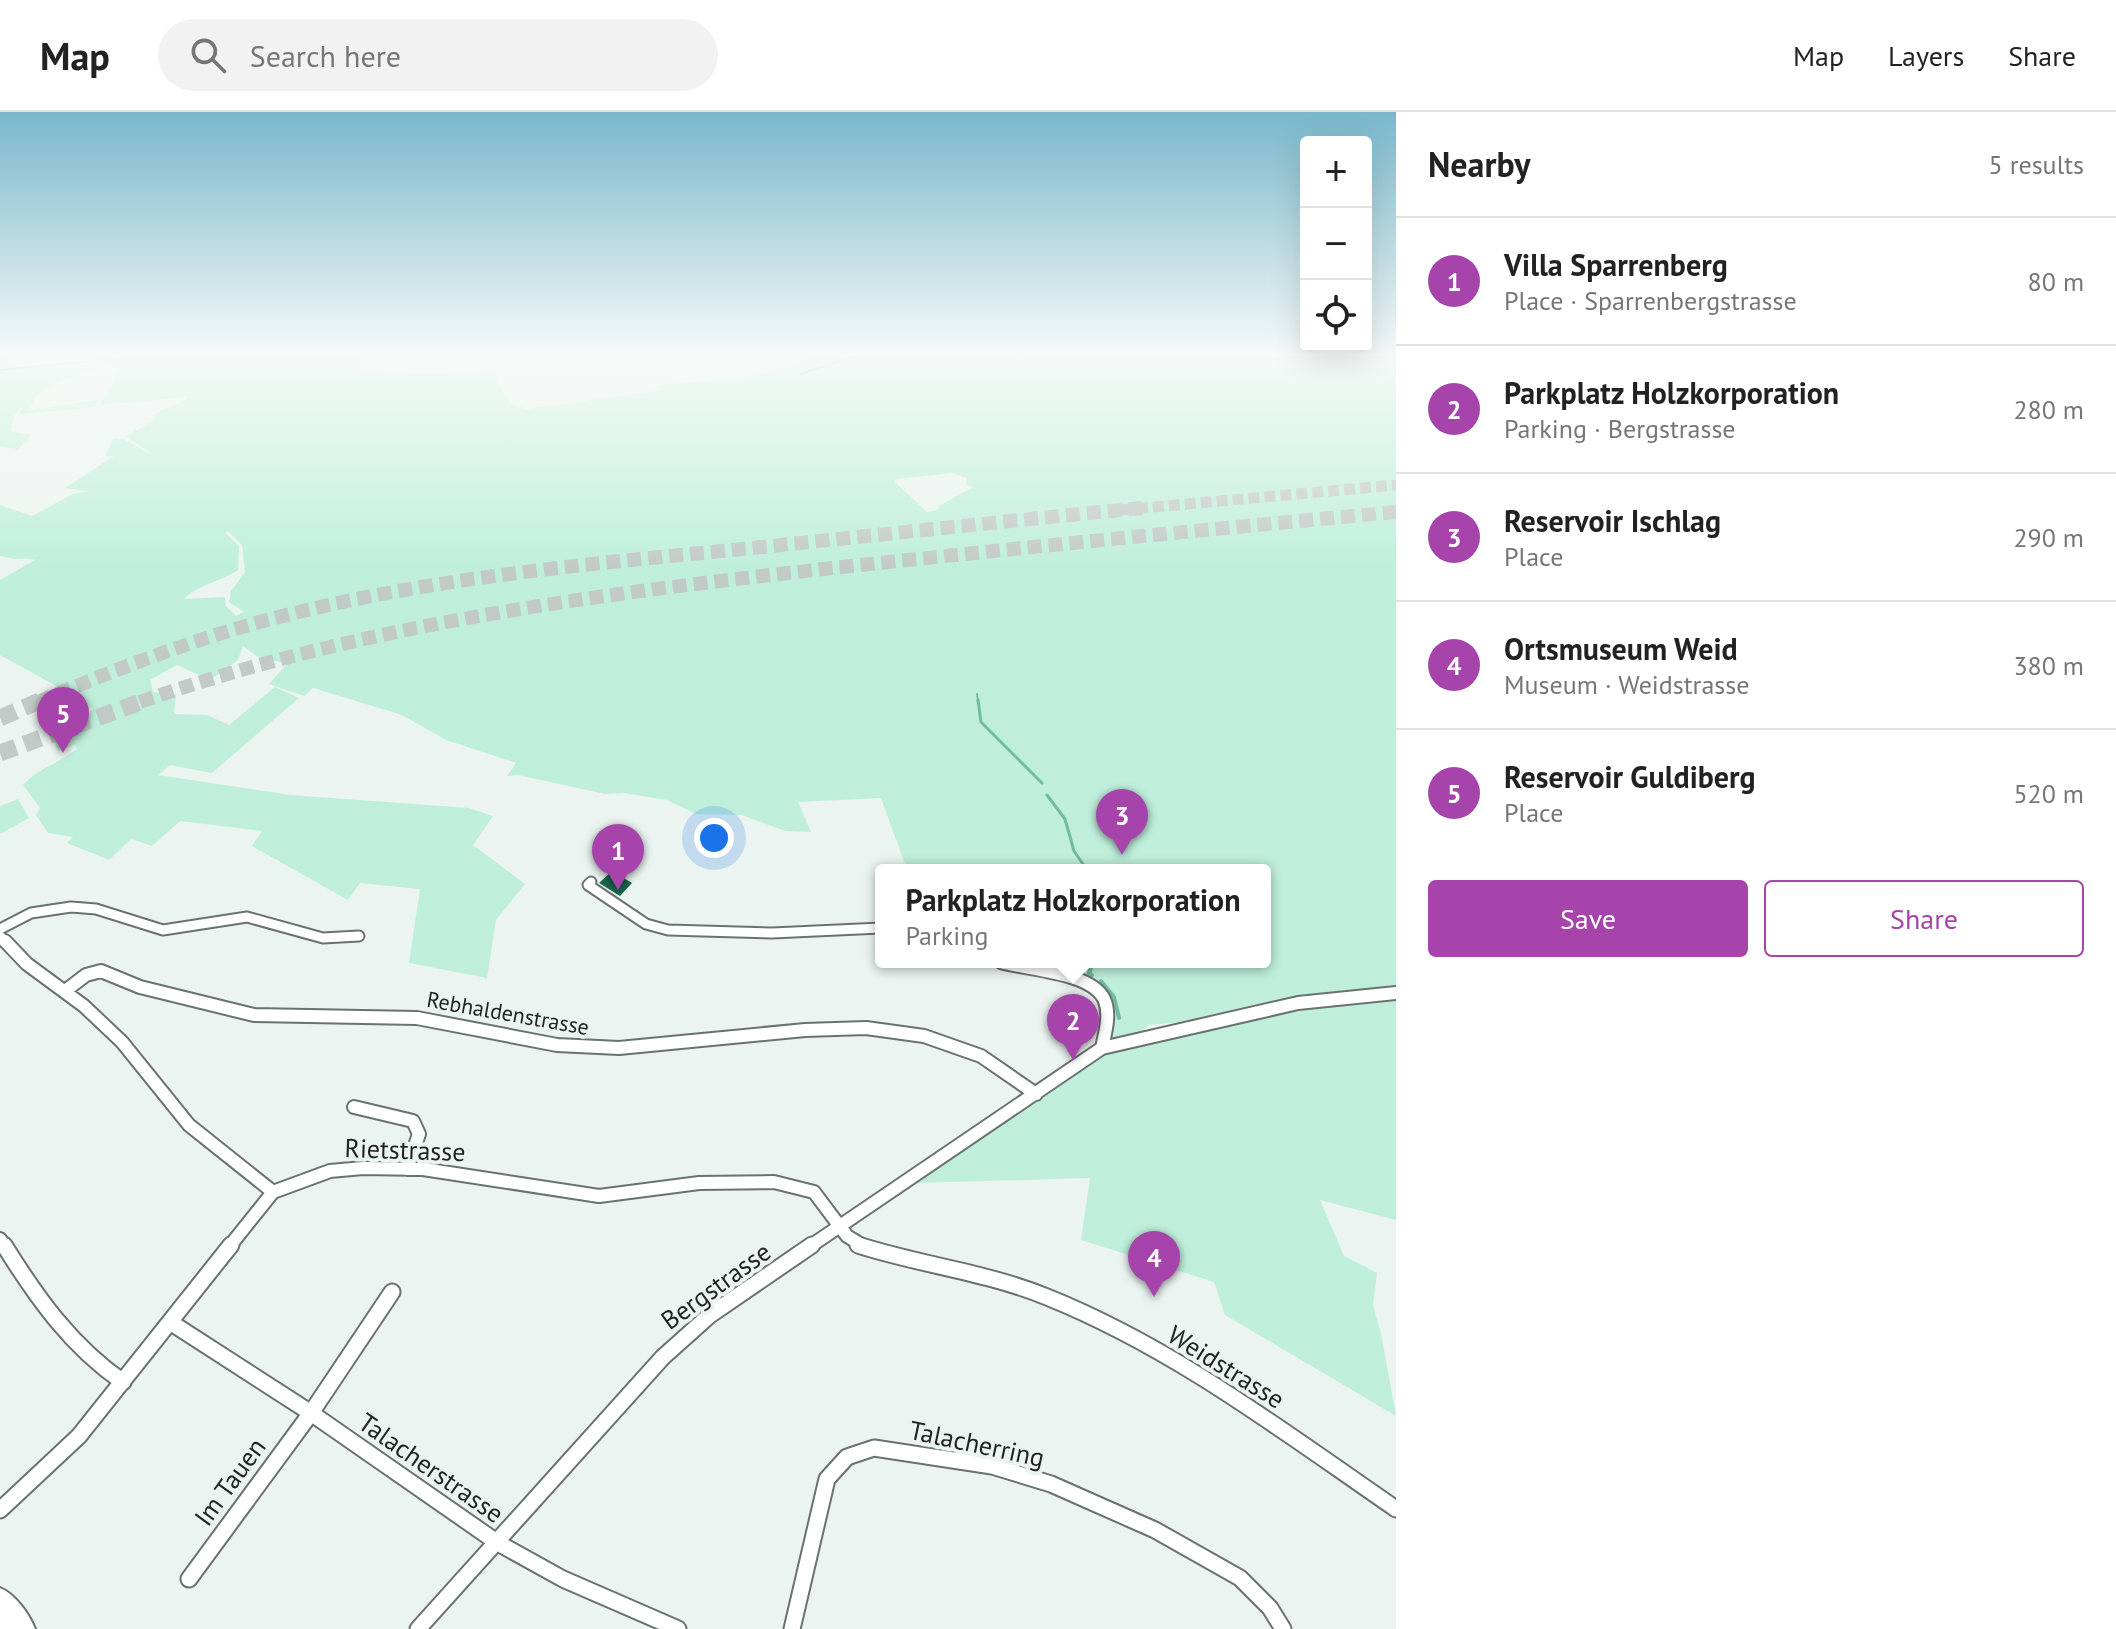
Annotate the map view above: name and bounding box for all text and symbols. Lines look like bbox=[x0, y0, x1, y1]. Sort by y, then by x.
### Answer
search box bbox=[158, 19, 718, 91]
text: Map bbox=[40, 31, 110, 80]
icon: search bbox=[186, 33, 230, 77]
text: Search here bbox=[250, 36, 401, 75]
text: Map bbox=[1793, 37, 1844, 74]
text: Layers bbox=[1888, 37, 1964, 74]
text: Share bbox=[2008, 37, 2076, 74]
map controls bbox=[1300, 136, 1372, 352]
button: + bbox=[1300, 136, 1372, 208]
text: Nearby bbox=[1428, 142, 1530, 186]
text: 5 results bbox=[1989, 148, 2084, 181]
button: − bbox=[1300, 208, 1372, 280]
text: Villa Sparrenberg bbox=[1504, 245, 1728, 284]
text: 1 bbox=[1447, 265, 1461, 298]
text: 80 m bbox=[2028, 265, 2084, 298]
button: locate bbox=[1300, 280, 1372, 352]
text: Place · Sparrenbergstrasse bbox=[1504, 284, 1797, 317]
text: Parkplatz Holzkorporation bbox=[1504, 373, 1839, 412]
text: 2 bbox=[1447, 393, 1461, 426]
text: 280 m bbox=[2013, 393, 2084, 426]
text: Parking · Bergstrasse bbox=[1504, 412, 1736, 445]
text: Reservoir Ischlag bbox=[1504, 501, 1721, 540]
text: 3 bbox=[1447, 521, 1461, 554]
text: 290 m bbox=[2013, 521, 2084, 554]
text: Place bbox=[1504, 540, 1563, 573]
text: Ortsmuseum Weid bbox=[1504, 629, 1738, 668]
text: 4 bbox=[1447, 649, 1461, 682]
text: 380 m bbox=[2013, 649, 2084, 682]
text: Museum · Weidstrasse bbox=[1504, 668, 1749, 701]
pin: 5 bbox=[37, 687, 89, 753]
text: Reservoir Guldiberg bbox=[1504, 757, 1756, 796]
text: 5 bbox=[1447, 777, 1461, 810]
text: 520 m bbox=[2013, 777, 2084, 810]
pin: 3 bbox=[1096, 789, 1148, 855]
text: Place bbox=[1504, 796, 1563, 829]
your location bbox=[694, 818, 734, 858]
pin: 1 bbox=[592, 824, 644, 890]
popup bbox=[875, 864, 1271, 968]
text: Parkplatz Holzkorporation bbox=[905, 880, 1241, 919]
button: Save bbox=[1428, 880, 1748, 957]
button: Share bbox=[1764, 880, 2084, 957]
text: Parking bbox=[905, 919, 988, 952]
street label: Rebhaldenstrasse bbox=[425, 985, 591, 1041]
pin: 2 bbox=[1047, 994, 1099, 1060]
street label: Rietstrasse bbox=[344, 1131, 466, 1168]
pin: 4 bbox=[1128, 1231, 1180, 1297]
street label: Bergstrasse bbox=[654, 1235, 777, 1337]
street label: Weidstrasse bbox=[1162, 1318, 1291, 1415]
street label: Talacherstrasse bbox=[352, 1405, 510, 1530]
street label: Talacherring bbox=[907, 1413, 1048, 1474]
street label: Im Tauen bbox=[187, 1431, 273, 1532]

